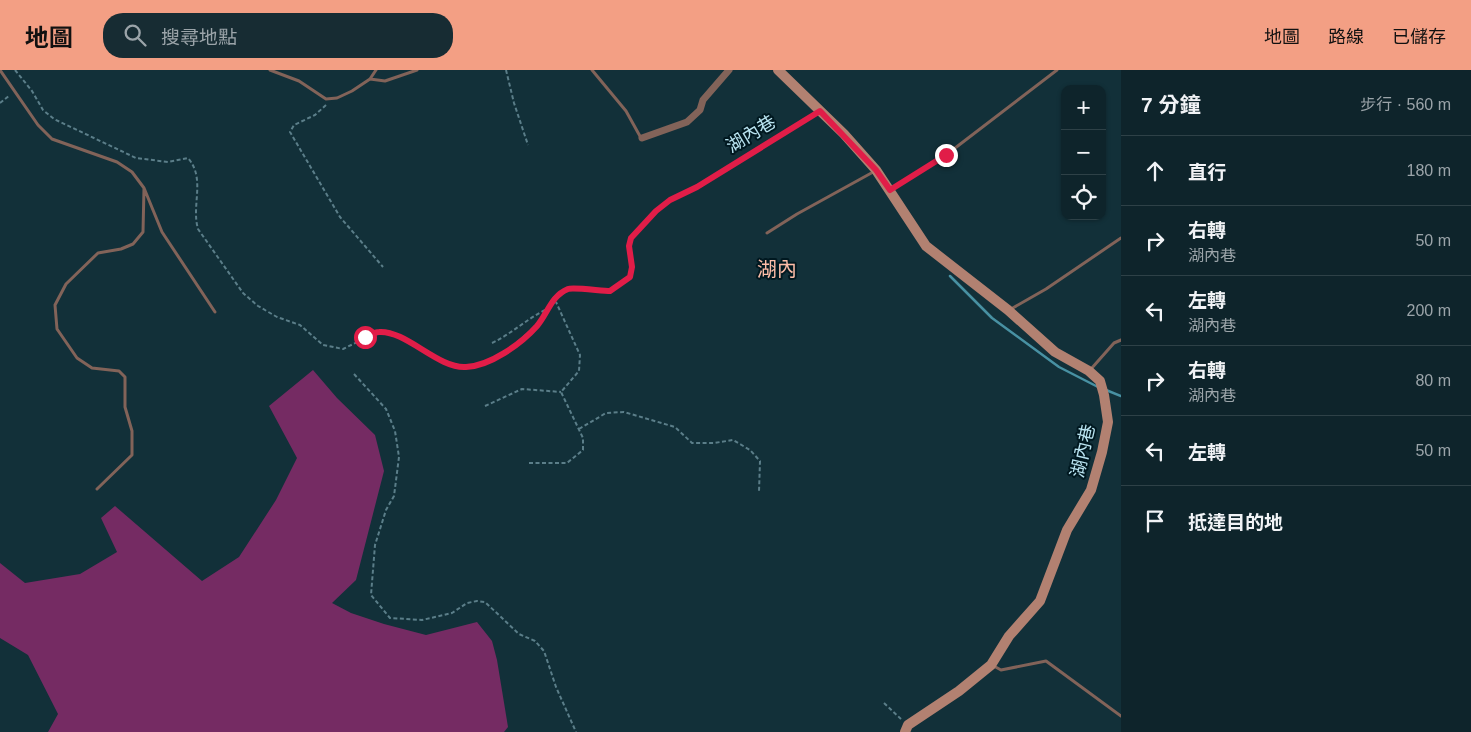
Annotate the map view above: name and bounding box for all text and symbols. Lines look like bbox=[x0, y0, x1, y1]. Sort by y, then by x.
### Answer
search box bbox=[103, 13, 453, 58]
icon: search bbox=[121, 21, 149, 49]
text: 地圖 bbox=[25, 24, 73, 51]
text: 搜尋地點 bbox=[161, 27, 237, 48]
text: 地圖 bbox=[1264, 27, 1300, 47]
text: 路線 bbox=[1328, 27, 1364, 47]
text: 已儲存 bbox=[1392, 27, 1446, 47]
map controls bbox=[1061, 85, 1106, 220]
button: + bbox=[1061, 85, 1106, 130]
text: 7 分鐘 bbox=[1141, 93, 1201, 116]
text: 步行 · 560 m bbox=[1360, 96, 1451, 113]
street label: 湖內巷 bbox=[723, 112, 779, 156]
button: − bbox=[1061, 130, 1106, 175]
route end bbox=[935, 144, 958, 167]
icon: ahead bbox=[1141, 157, 1169, 185]
text: 直行 bbox=[1188, 162, 1226, 183]
text: 180 m bbox=[1407, 162, 1451, 179]
button: locate bbox=[1061, 175, 1106, 220]
text: 右轉 bbox=[1188, 220, 1226, 241]
icon: right bbox=[1141, 227, 1169, 255]
text: 50 m bbox=[1415, 232, 1451, 249]
text: 湖內巷 bbox=[1188, 247, 1236, 264]
district label: 湖內 bbox=[757, 258, 797, 280]
text: 左轉 bbox=[1188, 290, 1226, 311]
icon: left bbox=[1141, 297, 1169, 325]
text: 200 m bbox=[1407, 302, 1451, 319]
text: 湖內巷 bbox=[1188, 317, 1236, 334]
route start bbox=[354, 326, 377, 349]
text: 右轉 bbox=[1188, 360, 1226, 381]
icon: right bbox=[1141, 367, 1169, 395]
text: 80 m bbox=[1415, 372, 1451, 389]
text: 湖內巷 bbox=[1188, 387, 1236, 404]
street label: 湖內巷 bbox=[1067, 422, 1099, 480]
icon: left bbox=[1141, 437, 1169, 465]
text: 左轉 bbox=[1188, 442, 1226, 463]
text: 50 m bbox=[1415, 442, 1451, 459]
icon: arrive bbox=[1141, 507, 1169, 535]
text: 抵達目的地 bbox=[1188, 512, 1283, 533]

